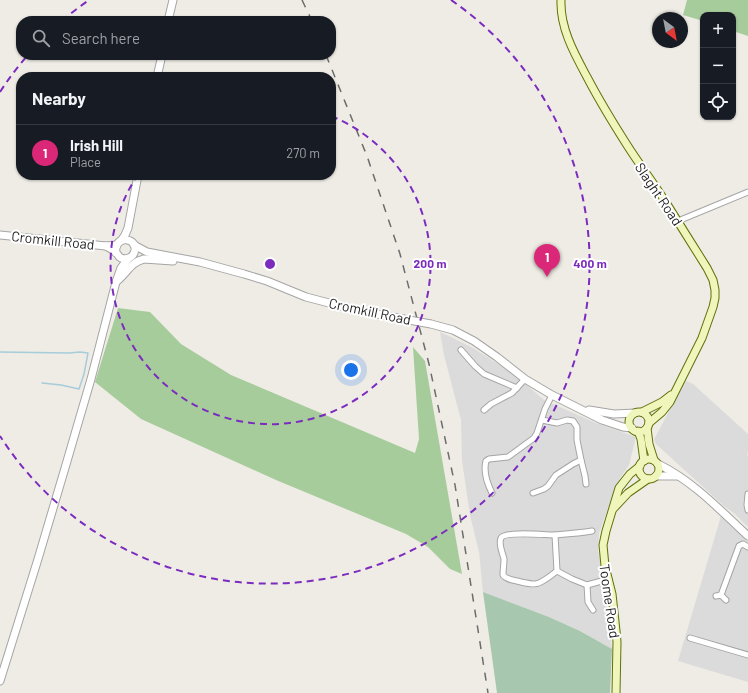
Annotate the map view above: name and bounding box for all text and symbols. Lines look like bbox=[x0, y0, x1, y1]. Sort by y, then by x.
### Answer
north arrow bbox=[652, 12, 688, 48]
map controls bbox=[700, 12, 736, 120]
button: + bbox=[700, 12, 736, 48]
search box bbox=[16, 16, 336, 60]
icon: search bbox=[30, 27, 52, 49]
text: Search here bbox=[62, 29, 140, 47]
button: − bbox=[700, 48, 736, 84]
button: locate bbox=[700, 84, 736, 120]
text: Nearby bbox=[32, 88, 86, 108]
text: Irish Hill bbox=[70, 136, 123, 154]
text: 1 bbox=[43, 145, 47, 161]
text: 270 m bbox=[286, 145, 320, 161]
text: Place bbox=[70, 154, 101, 170]
street label: Slaght Road bbox=[632, 159, 686, 229]
street label: Cromkill Road bbox=[11, 227, 95, 253]
pin: 1 bbox=[534, 244, 560, 277]
text: 200 m bbox=[414, 256, 446, 270]
text: 400 m bbox=[573, 256, 607, 270]
centre of rings bbox=[263, 257, 277, 271]
street label: Cromkill Road bbox=[327, 294, 413, 328]
your location bbox=[341, 360, 361, 380]
street label: Toome Road bbox=[596, 563, 624, 639]

